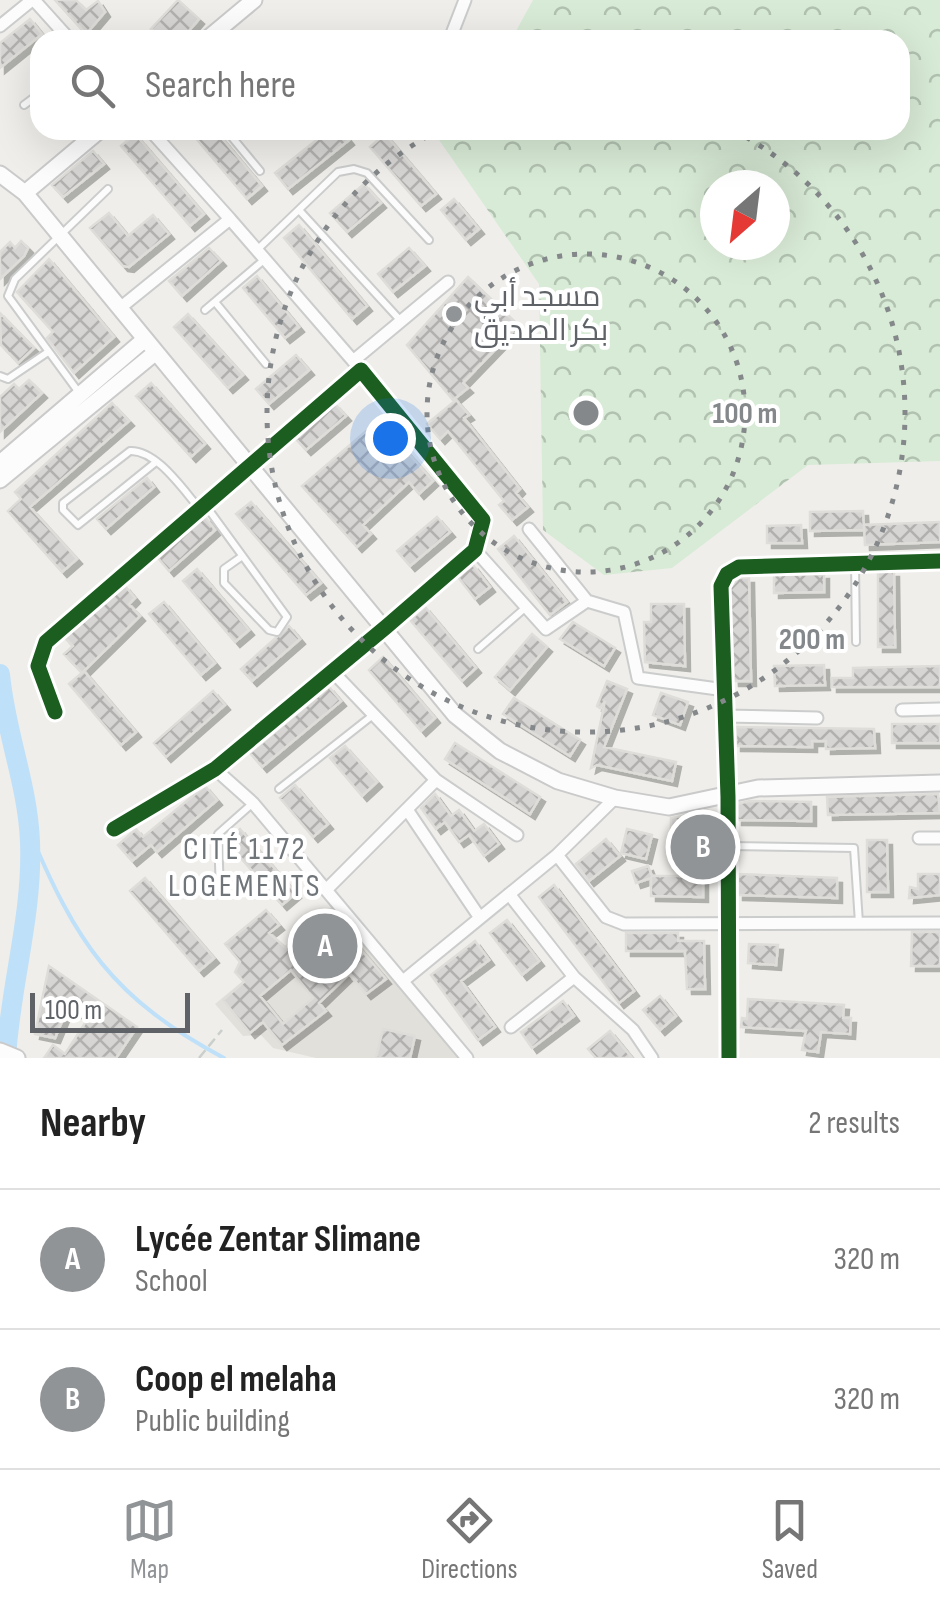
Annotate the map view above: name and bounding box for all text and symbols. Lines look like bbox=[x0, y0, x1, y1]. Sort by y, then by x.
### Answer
search box bbox=[30, 30, 910, 140]
icon: search bbox=[65, 58, 120, 113]
text: Search here bbox=[145, 63, 296, 108]
north arrow bbox=[700, 170, 790, 260]
place label: مسجد أبي بكر الصديق bbox=[474, 277, 608, 349]
marker: مسجد أبي بكر الصديق bbox=[443, 303, 465, 325]
centre of rings bbox=[568, 395, 604, 431]
text: 100 m bbox=[713, 396, 777, 432]
your location bbox=[365, 413, 416, 464]
text: 200 m bbox=[779, 622, 845, 658]
pin: B bbox=[670, 810, 736, 884]
district label: CITÉ 1172 LOGEMENTS bbox=[168, 830, 322, 906]
pin: A bbox=[292, 908, 358, 984]
scale bar bbox=[30, 988, 190, 1032]
text: 100 m bbox=[45, 994, 102, 1027]
text: Nearby bbox=[40, 1098, 146, 1149]
text: 2 results bbox=[808, 1104, 900, 1143]
text: Lycée Zentar Slimane bbox=[135, 1217, 421, 1262]
text: A bbox=[65, 1240, 80, 1279]
text: 320 m bbox=[833, 1240, 900, 1279]
text: School bbox=[135, 1262, 208, 1301]
text: Coop el melaha bbox=[135, 1357, 337, 1402]
text: B bbox=[65, 1380, 80, 1419]
text: 320 m bbox=[833, 1380, 900, 1419]
text: Public building bbox=[135, 1402, 290, 1441]
tab: Map bbox=[122, 1493, 177, 1586]
tab: Directions bbox=[421, 1493, 518, 1586]
tab: Saved bbox=[762, 1493, 818, 1586]

